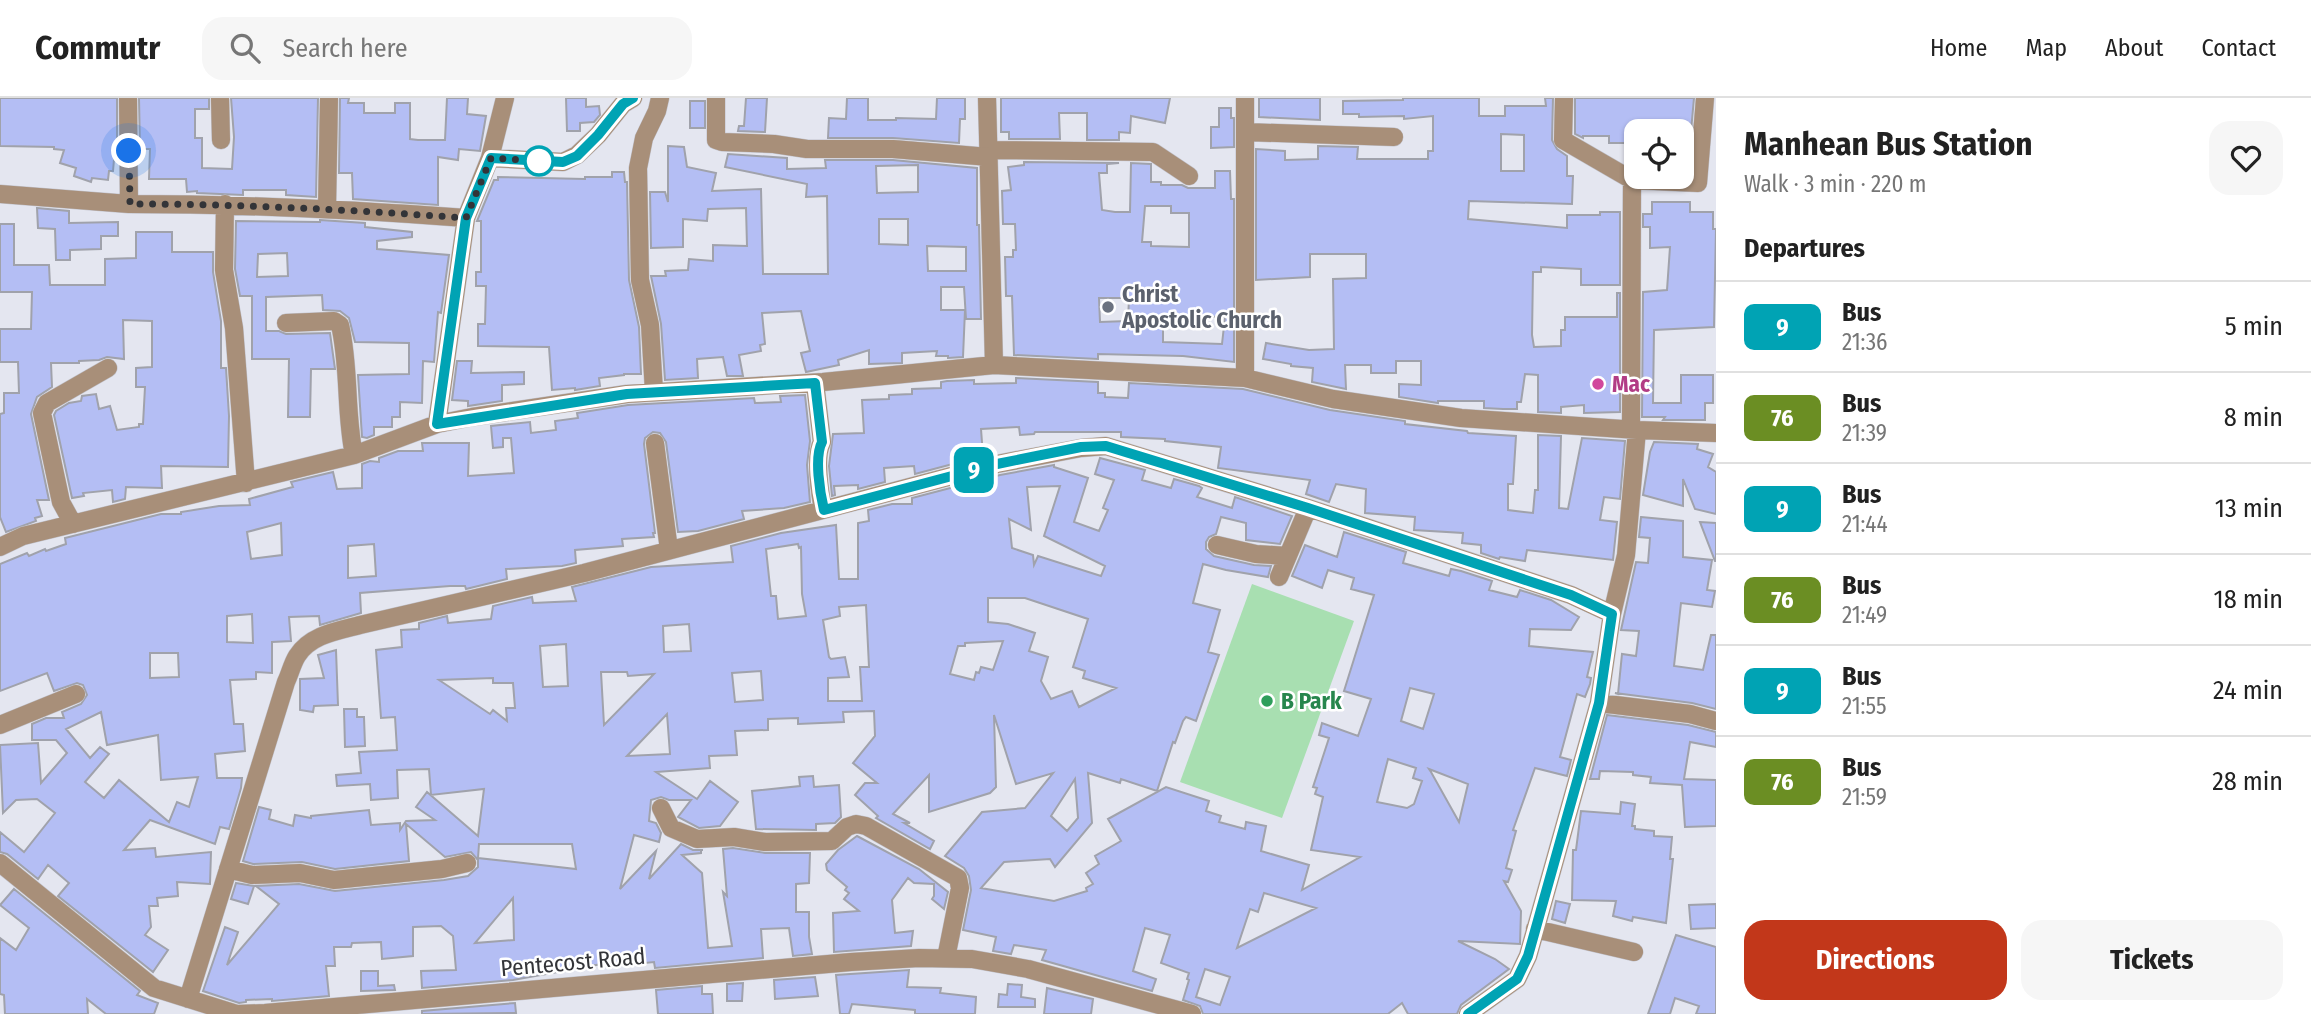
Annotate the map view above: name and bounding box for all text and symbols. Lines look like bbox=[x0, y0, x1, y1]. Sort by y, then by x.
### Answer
search box bbox=[202, 17, 692, 80]
text: Commutr bbox=[35, 28, 160, 68]
icon: search bbox=[226, 29, 264, 67]
text: Search here bbox=[282, 33, 408, 64]
text: Home bbox=[1930, 34, 1987, 62]
text: Map bbox=[2025, 34, 2067, 62]
text: About bbox=[2105, 34, 2163, 62]
text: Contact bbox=[2201, 34, 2276, 62]
map controls bbox=[1624, 119, 1694, 189]
button: locate bbox=[1624, 119, 1694, 189]
button: heart bbox=[2209, 121, 2283, 195]
text: Manhean Bus Station bbox=[1744, 124, 2033, 164]
your location bbox=[111, 133, 146, 168]
unlabelled marker bbox=[524, 146, 554, 176]
text: Walk · 3 min · 220 m bbox=[1744, 170, 1926, 198]
text: Departures bbox=[1744, 233, 1865, 264]
place label: Christ Apostolic Church bbox=[1121, 280, 1282, 334]
text: Bus bbox=[1842, 297, 1881, 328]
marker: Christ Apostolic Church bbox=[1100, 299, 1116, 315]
text: 5 min bbox=[2225, 311, 2283, 342]
text: 9 bbox=[1776, 313, 1789, 341]
text: 21:36 bbox=[1842, 328, 1887, 356]
place label: Mac bbox=[1612, 370, 1650, 398]
marker: Mac bbox=[1590, 376, 1606, 392]
text: Bus bbox=[1842, 388, 1881, 419]
text: 8 min bbox=[2224, 402, 2283, 433]
text: 76 bbox=[1771, 404, 1794, 432]
text: 21:39 bbox=[1842, 419, 1887, 447]
line badge: 9 bbox=[951, 447, 997, 493]
text: 9 bbox=[968, 456, 980, 484]
text: Bus bbox=[1842, 479, 1881, 510]
text: 13 min bbox=[2215, 493, 2283, 524]
text: 9 bbox=[1776, 495, 1789, 523]
text: 21:44 bbox=[1842, 510, 1888, 538]
text: Bus bbox=[1842, 570, 1881, 601]
text: 18 min bbox=[2214, 584, 2283, 615]
text: 76 bbox=[1771, 586, 1794, 614]
text: 21:49 bbox=[1842, 601, 1887, 629]
text: Bus bbox=[1842, 661, 1881, 692]
text: 24 min bbox=[2213, 675, 2283, 706]
text: 9 bbox=[1776, 677, 1789, 705]
place label: B Park bbox=[1281, 687, 1342, 715]
text: 21:55 bbox=[1842, 692, 1887, 720]
marker: B Park bbox=[1259, 693, 1275, 709]
text: Bus bbox=[1842, 752, 1881, 783]
text: 28 min bbox=[2212, 766, 2283, 797]
text: 76 bbox=[1771, 768, 1794, 796]
text: 21:59 bbox=[1842, 783, 1887, 811]
button: Directions bbox=[1744, 920, 2007, 1000]
button: Tickets bbox=[2021, 920, 2283, 1000]
street label: Pentecost Road bbox=[499, 942, 647, 982]

